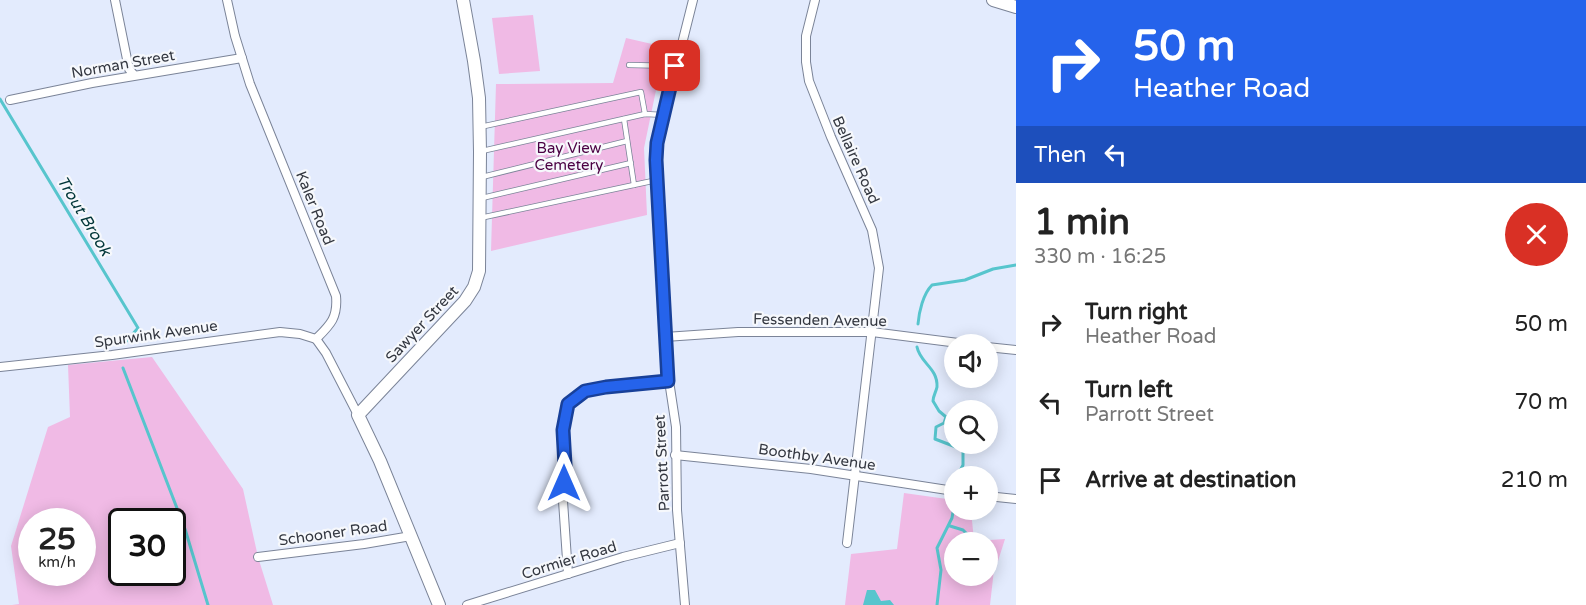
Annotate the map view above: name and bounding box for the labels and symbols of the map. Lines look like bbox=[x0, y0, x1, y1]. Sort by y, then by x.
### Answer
pin bbox=[649, 40, 700, 91]
street label: Norman Street bbox=[70, 46, 176, 82]
street label: Bellaire Road bbox=[829, 113, 883, 207]
park label: Bay View Cemetery bbox=[535, 139, 603, 174]
street label: Kaler Road bbox=[292, 168, 338, 248]
water label: Trout Brook bbox=[52, 173, 116, 261]
street label: Sawyer Street bbox=[382, 282, 462, 366]
street label: Fessenden Avenue bbox=[753, 310, 887, 330]
street label: Spurwink Avenue bbox=[93, 316, 219, 352]
street label: Parrott Street bbox=[650, 414, 674, 512]
street label: Boothby Avenue bbox=[757, 440, 877, 474]
position arrow bbox=[532, 451, 596, 515]
speed limit sign: 30 bbox=[108, 508, 186, 586]
street label: Schooner Road bbox=[277, 516, 389, 550]
street label: Cormier Road bbox=[519, 537, 619, 583]

